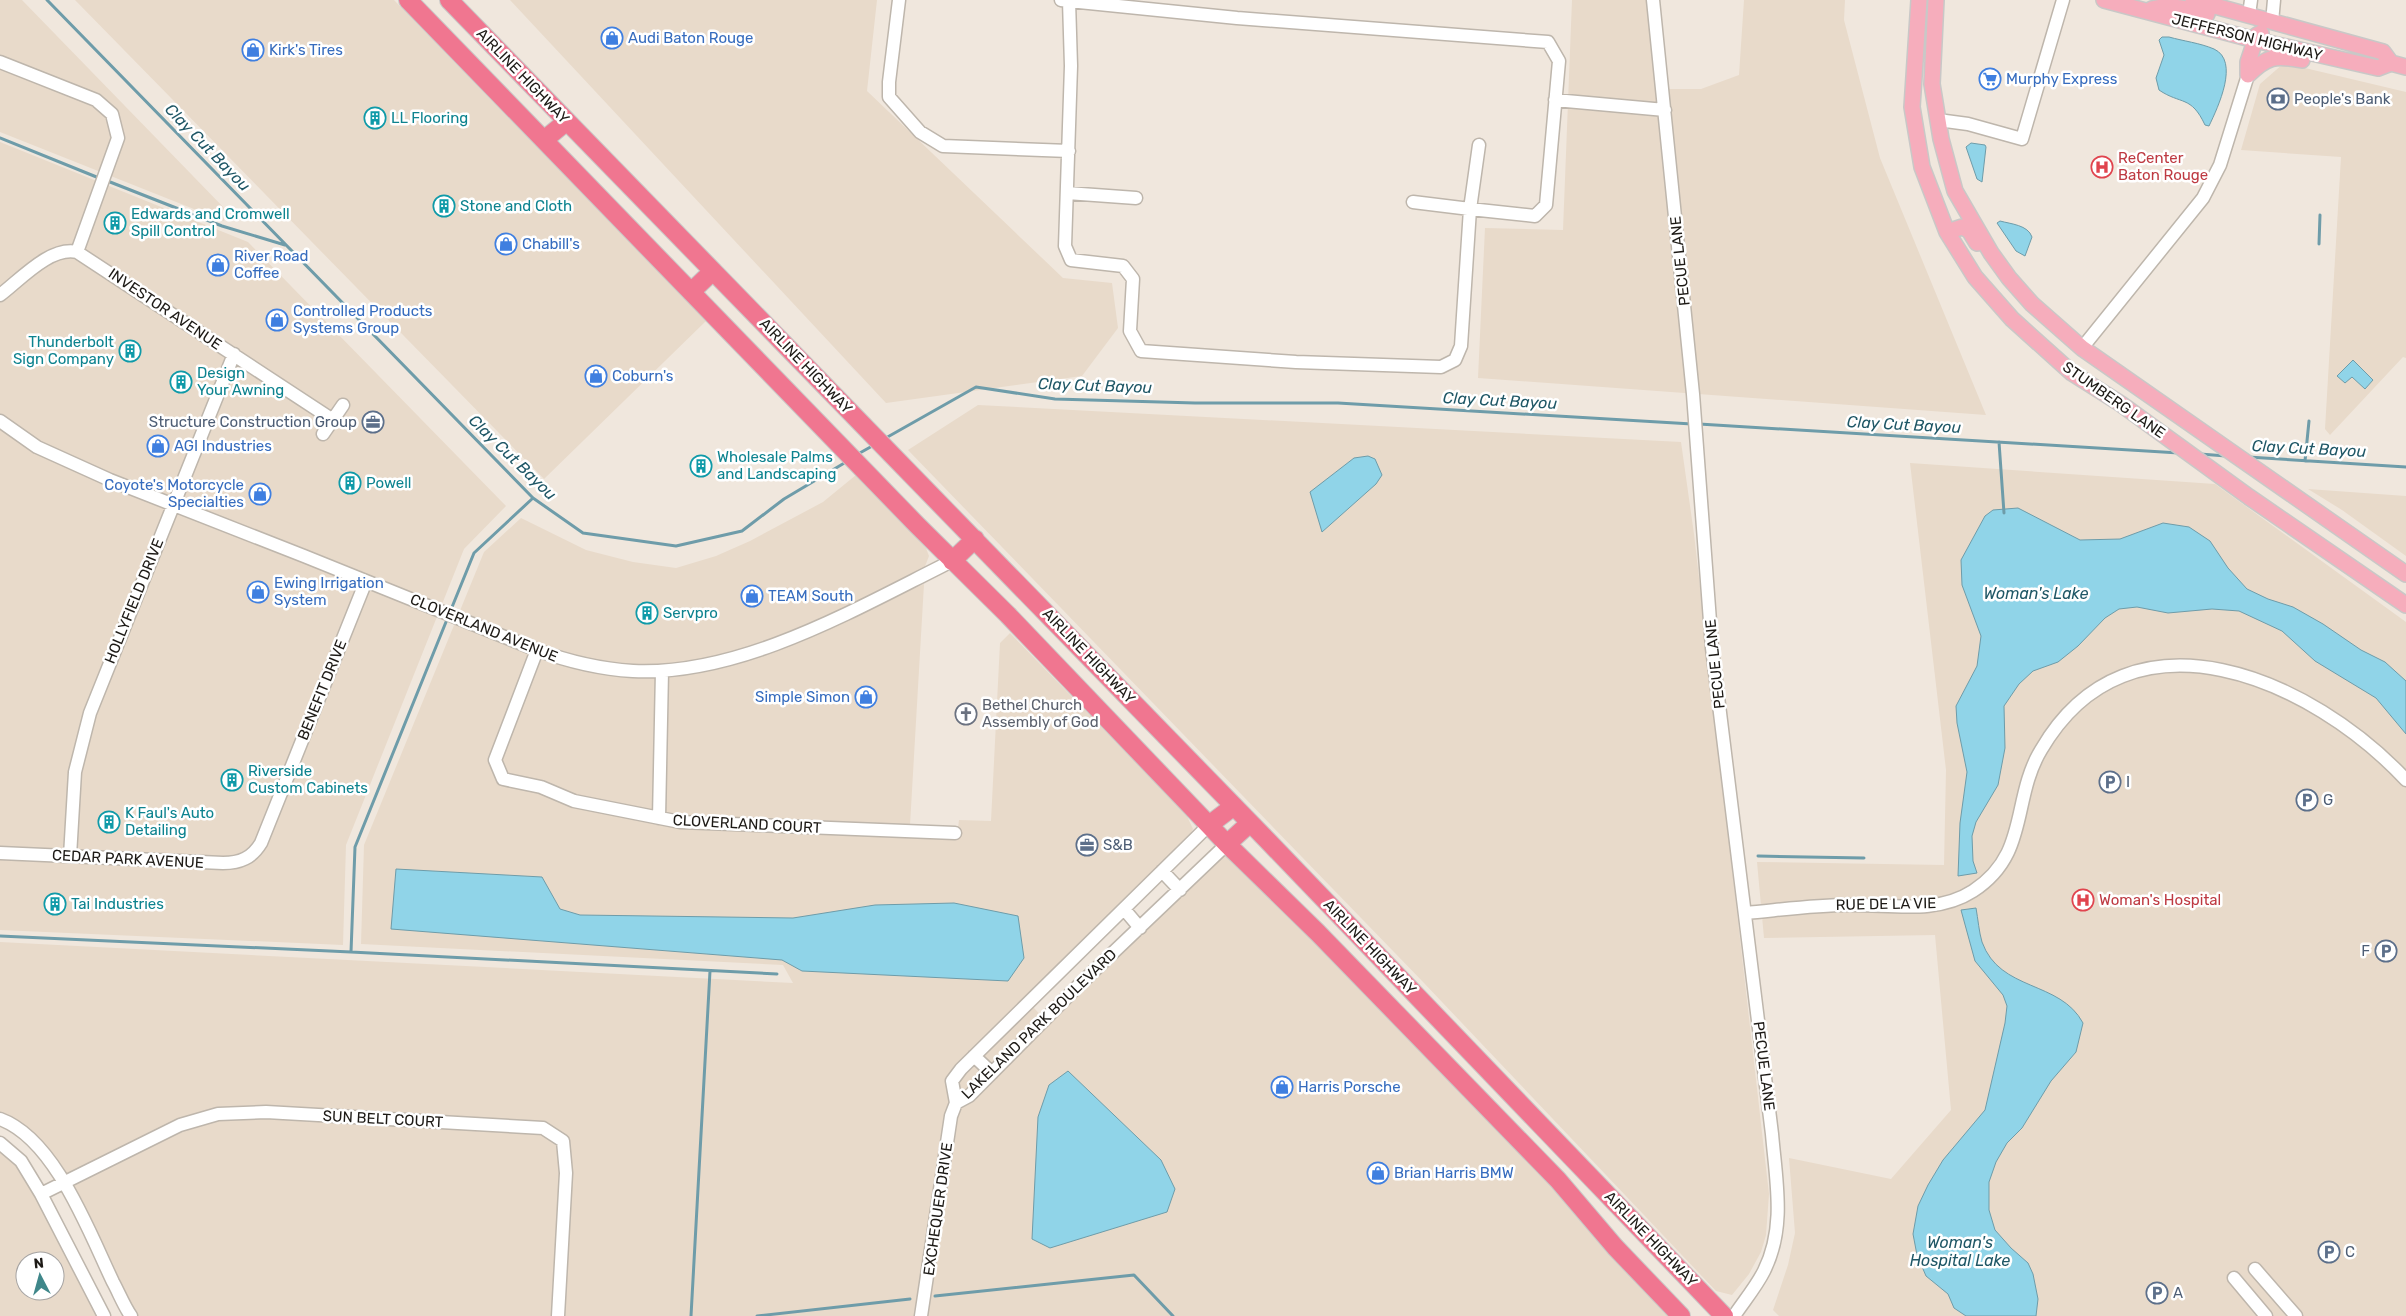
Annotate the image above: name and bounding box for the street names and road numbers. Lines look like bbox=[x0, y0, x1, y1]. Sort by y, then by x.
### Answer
street label: JEFFERSON HIGHWAY bbox=[2170, 10, 2324, 65]
street label: AIRLINE HIGHWAY bbox=[473, 25, 573, 128]
street label: PECUE LANE bbox=[1666, 215, 1694, 307]
street label: INVESTOR AVENUE bbox=[105, 264, 225, 354]
street label: AIRLINE HIGHWAY bbox=[756, 315, 856, 418]
street label: STUMBERG LANE bbox=[2059, 358, 2169, 442]
street label: HOLLYFIELD DRIVE bbox=[101, 536, 167, 666]
street label: CLOVERLAND AVENUE bbox=[408, 590, 560, 666]
street label: AIRLINE HIGHWAY bbox=[1039, 605, 1139, 708]
street label: PECUE LANE bbox=[1701, 618, 1729, 710]
street label: BENEFIT DRIVE bbox=[294, 637, 350, 743]
street label: CLOVERLAND COURT bbox=[672, 811, 822, 837]
street label: CEDAR PARK AVENUE bbox=[52, 846, 204, 872]
street label: RUE DE LA VIE bbox=[1836, 894, 1936, 914]
street label: AIRLINE HIGHWAY bbox=[1320, 896, 1420, 999]
street label: LAKELAND PARK BOULEVARD bbox=[958, 945, 1120, 1103]
street label: PECUE LANE bbox=[1750, 1020, 1778, 1112]
street label: SUN BELT COURT bbox=[322, 1107, 444, 1131]
street label: EXCHEQUER DRIVE bbox=[920, 1141, 956, 1277]
street label: AIRLINE HIGHWAY bbox=[1601, 1188, 1701, 1291]

